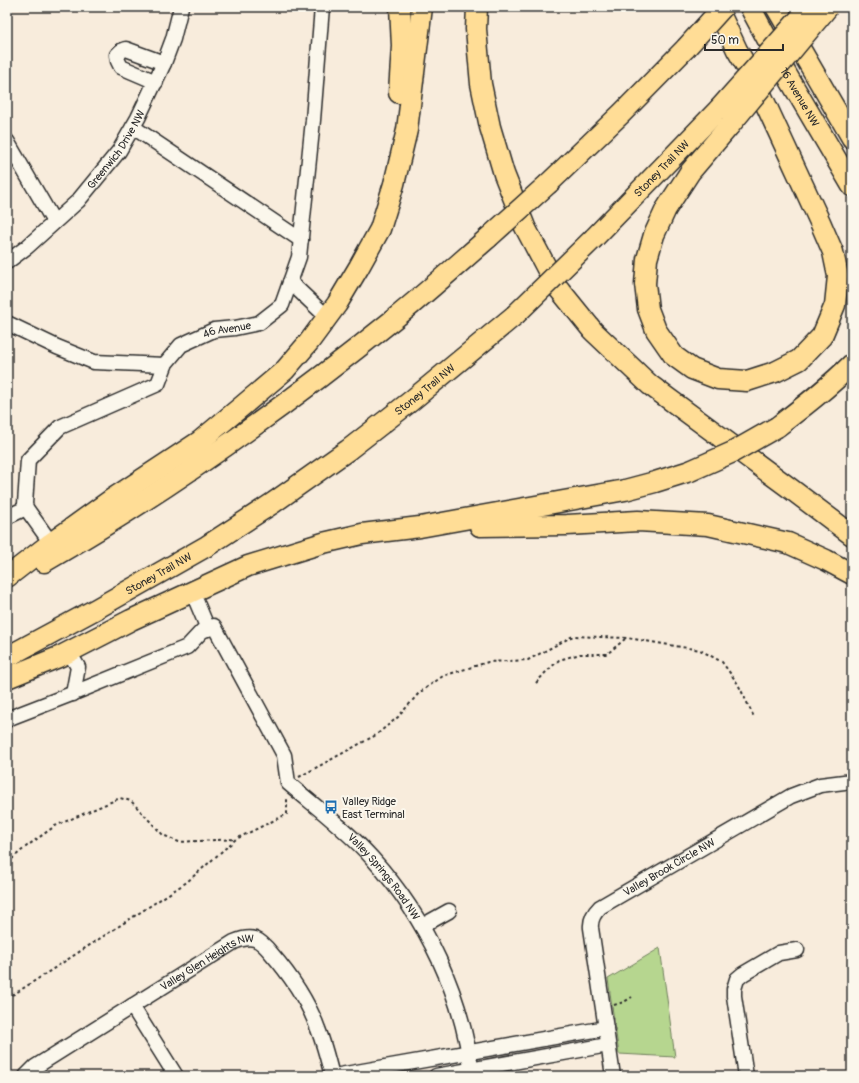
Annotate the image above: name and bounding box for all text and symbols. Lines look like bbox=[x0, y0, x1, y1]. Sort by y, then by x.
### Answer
scale bar bbox=[705, 26, 783, 52]
text: 50 m bbox=[711, 33, 739, 48]
street label: 16 Avenue NW bbox=[778, 65, 822, 129]
street label: Greenwich Drive NW bbox=[84, 108, 147, 191]
street label: Stoney Trail NW bbox=[631, 137, 692, 199]
street label: 46 Avenue bbox=[200, 318, 253, 341]
street label: Stoney Trail NW bbox=[392, 361, 457, 418]
street label: Stoney Trail NW bbox=[123, 550, 194, 597]
place label: Valley Ridge East Terminal bbox=[342, 795, 405, 821]
bus stop icon: Valley Ridge East Terminal bbox=[323, 799, 339, 815]
street label: Valley Springs Road NW bbox=[345, 830, 423, 922]
street label: Valley Brook Circle NW bbox=[621, 835, 717, 899]
street label: Valley Glen Heights NW bbox=[158, 932, 254, 993]

